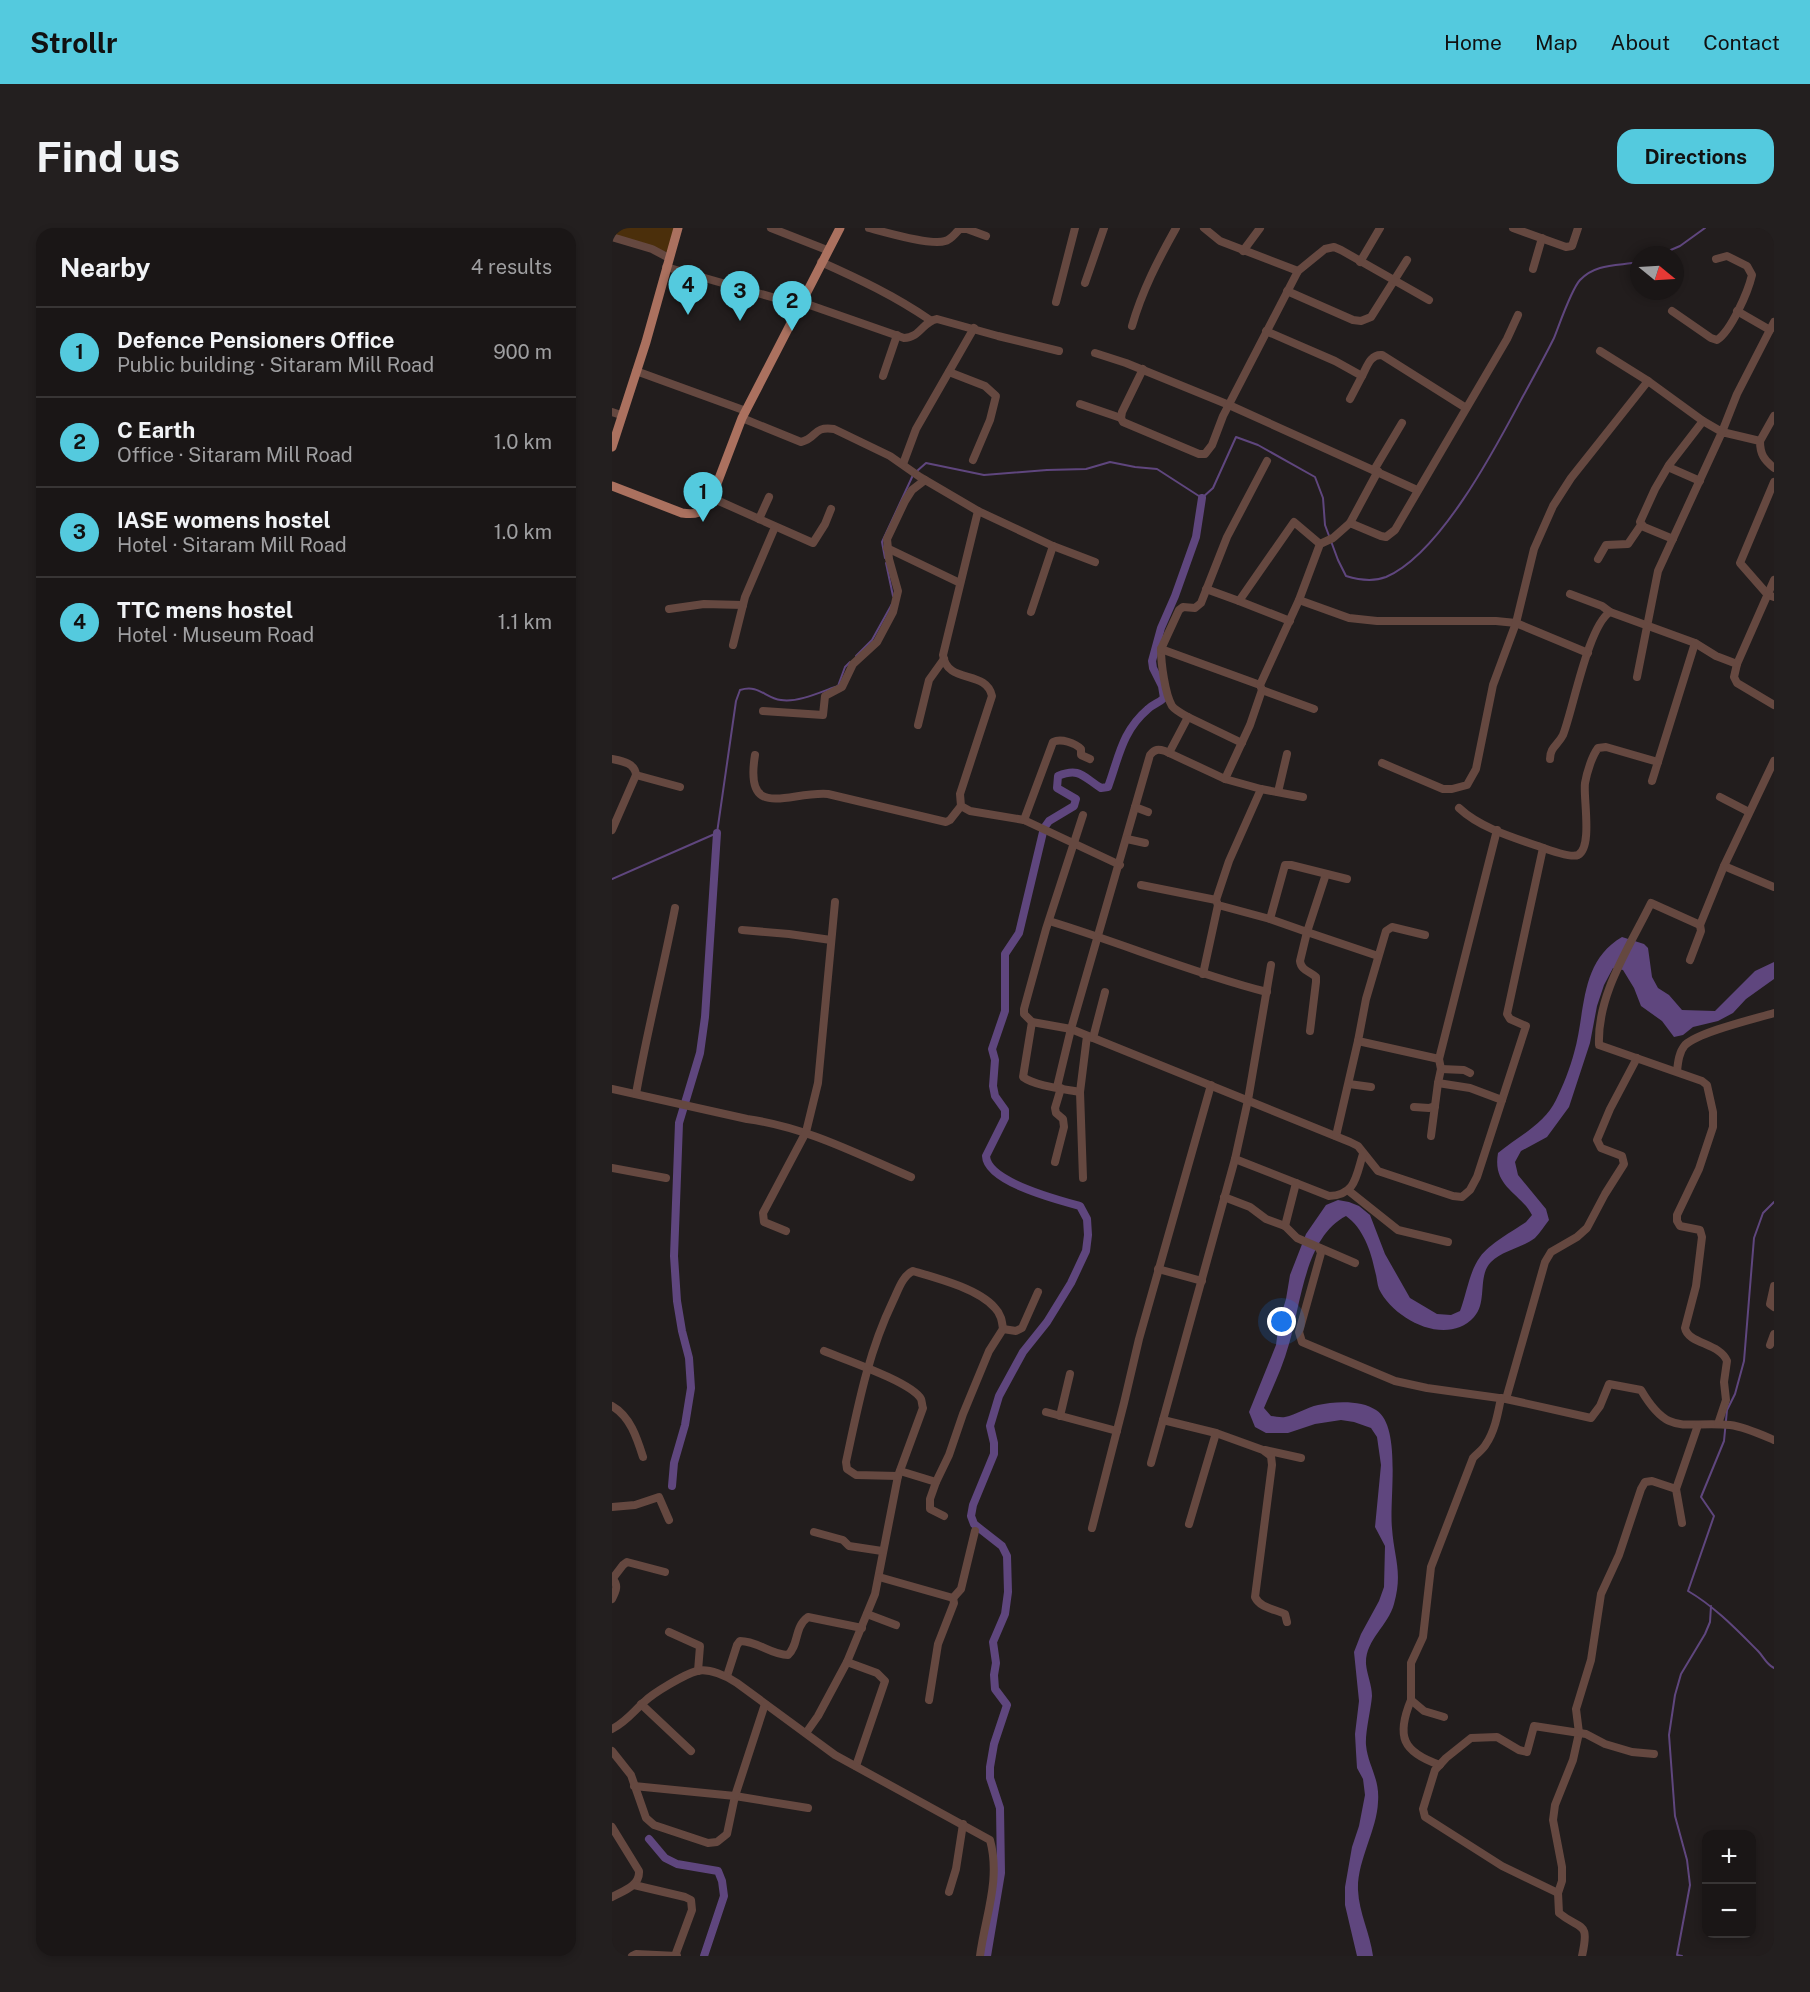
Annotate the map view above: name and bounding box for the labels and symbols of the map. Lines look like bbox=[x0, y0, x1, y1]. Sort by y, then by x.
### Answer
north arrow bbox=[1630, 246, 1684, 300]
pin: 4 bbox=[668, 266, 708, 315]
pin: 3 bbox=[720, 272, 760, 321]
pin: 2 bbox=[772, 282, 812, 331]
pin: 1 bbox=[684, 472, 722, 522]
your location bbox=[1267, 1307, 1296, 1336]

